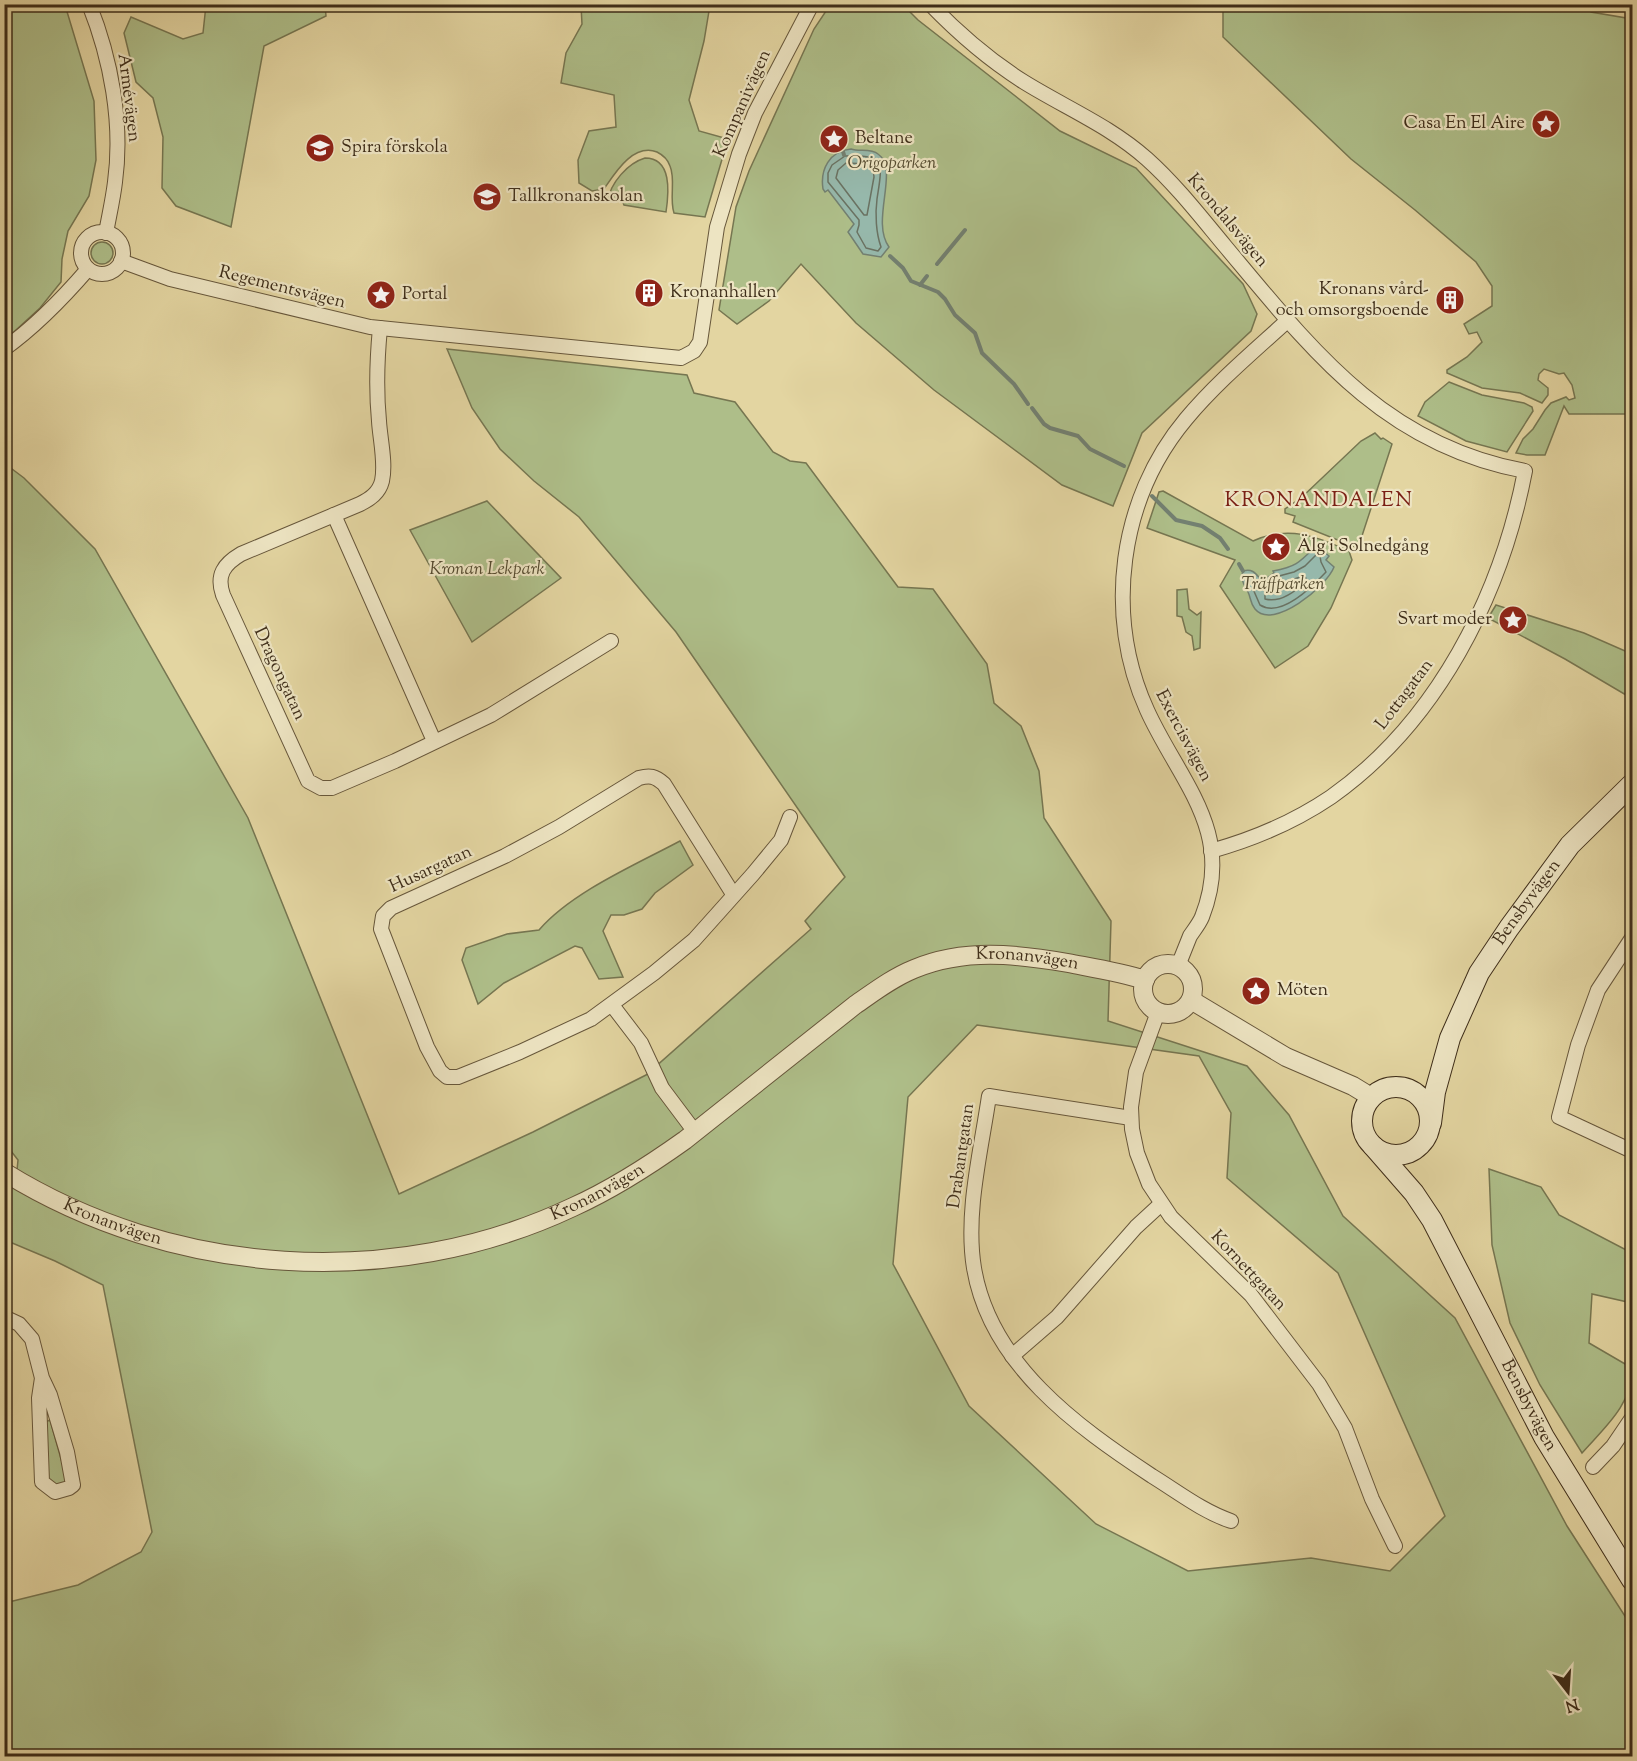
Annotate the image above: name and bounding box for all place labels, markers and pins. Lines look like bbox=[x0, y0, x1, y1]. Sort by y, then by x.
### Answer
place icon: Casa En El Aire bbox=[1530, 108, 1562, 140]
place label: Casa En El Aire bbox=[1403, 111, 1525, 137]
place icon: Beltane bbox=[818, 123, 850, 155]
place label: Beltane bbox=[855, 126, 913, 152]
school or university icon: Spira förskola bbox=[304, 132, 336, 164]
place label: Spira förskola bbox=[341, 135, 448, 161]
school or university icon: Tallkronanskolan bbox=[471, 181, 503, 213]
place label: Tallkronanskolan bbox=[508, 184, 644, 210]
building icon: Kronanhallen bbox=[633, 277, 665, 309]
place label: Kronans vård- och omsorgsboende bbox=[1276, 277, 1429, 324]
place icon: Portal bbox=[365, 279, 397, 311]
place label: Kronanhallen bbox=[670, 280, 777, 306]
place label: Portal bbox=[402, 282, 447, 308]
building icon: Kronans vård- och omsorgsboende bbox=[1434, 284, 1466, 316]
place icon: Älg i Solnedgång bbox=[1260, 531, 1292, 563]
place label: Älg i Solnedgång bbox=[1297, 534, 1429, 560]
place icon: Svart moder bbox=[1497, 604, 1529, 636]
place label: Svart moder bbox=[1397, 607, 1492, 633]
place icon: Möten bbox=[1240, 975, 1272, 1007]
place label: Möten bbox=[1277, 978, 1329, 1004]

